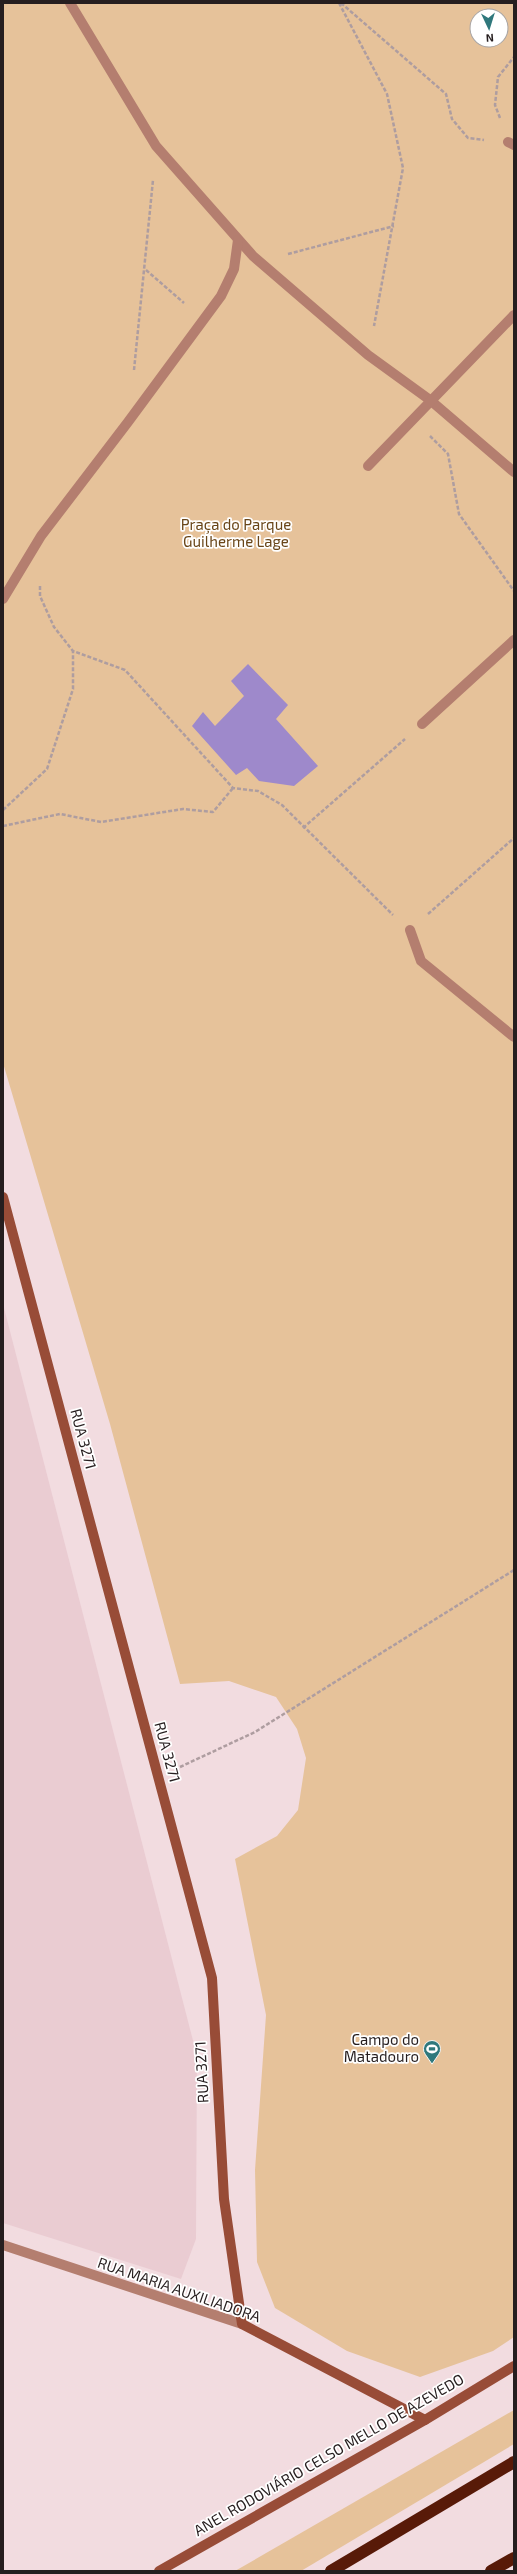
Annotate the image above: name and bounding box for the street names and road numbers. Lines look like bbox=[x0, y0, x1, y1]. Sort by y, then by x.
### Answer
street label: RUA 3271 bbox=[67, 1406, 101, 1471]
street label: RUA 3271 bbox=[151, 1719, 185, 1784]
street label: RUA 3271 bbox=[190, 2041, 212, 2103]
street label: RUA MARIA AUXILIADORA bbox=[96, 2253, 264, 2326]
street label: ANEL RODOVIÁRIO CELSO MELLO DE AZEVEDO bbox=[190, 2369, 467, 2539]

